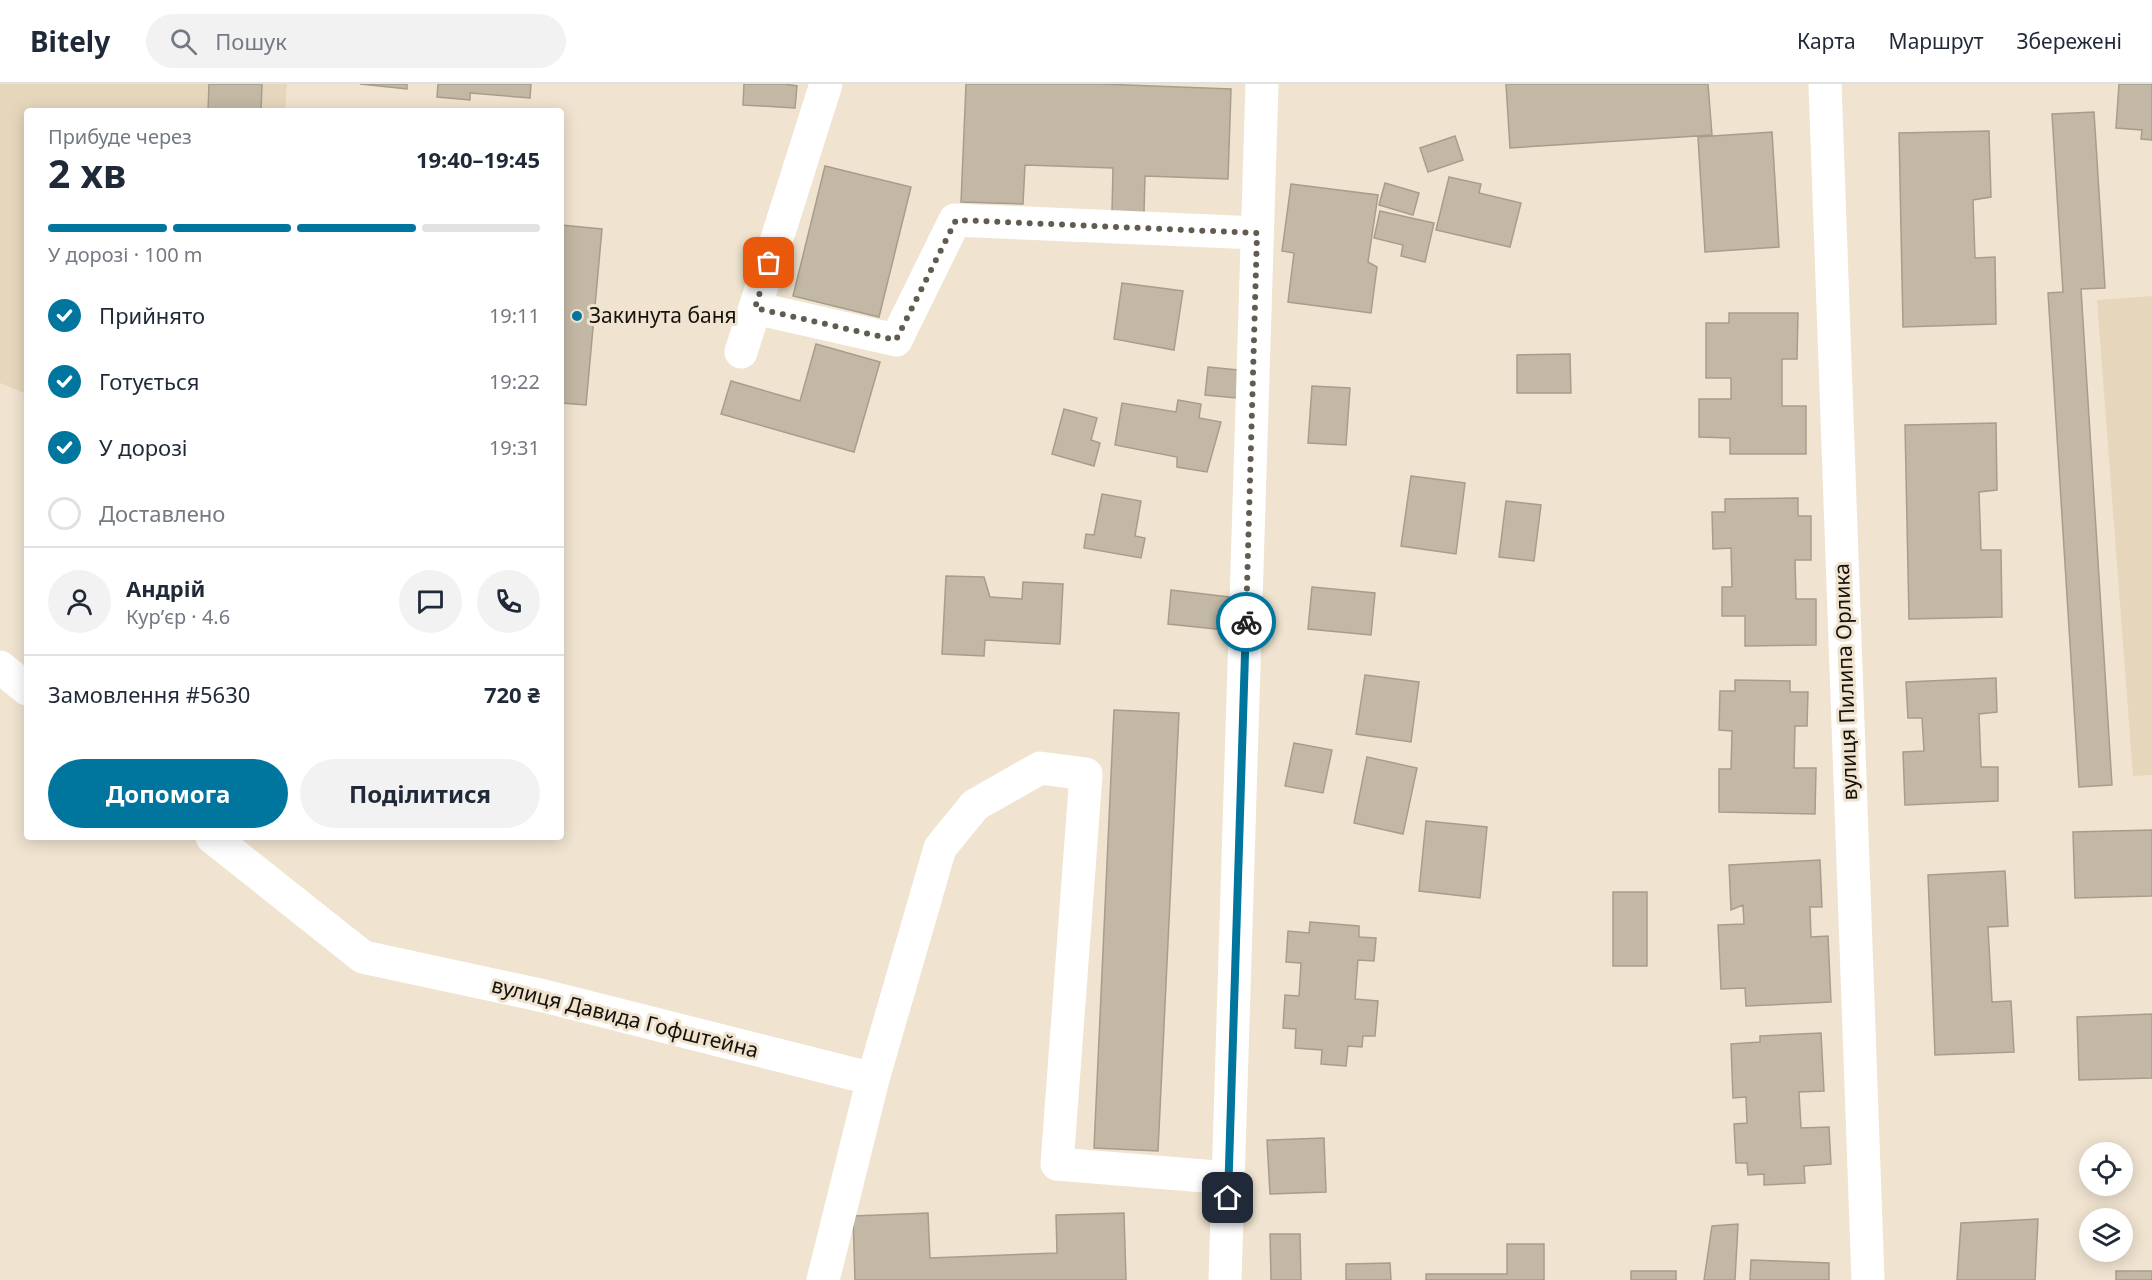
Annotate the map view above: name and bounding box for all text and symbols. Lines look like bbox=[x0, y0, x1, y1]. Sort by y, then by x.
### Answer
search box bbox=[146, 14, 566, 68]
text: Bitely bbox=[30, 22, 110, 60]
icon: search bbox=[167, 25, 200, 58]
text: Пошук bbox=[215, 26, 287, 56]
text: Карта bbox=[1797, 27, 1856, 55]
text: Маршрут bbox=[1889, 27, 1983, 55]
text: Збережені bbox=[2016, 27, 2122, 55]
text: Прибуде через bbox=[48, 123, 192, 150]
text: 19:40–19:45 bbox=[416, 144, 540, 174]
text: 2 хв bbox=[48, 146, 126, 199]
pin bbox=[743, 237, 794, 288]
text: У дорозі · 100 m bbox=[48, 241, 202, 268]
icon: bag bbox=[752, 246, 785, 279]
icon: check bbox=[48, 299, 81, 332]
text: Прийнято bbox=[99, 300, 205, 330]
place label: Закинута баня bbox=[589, 301, 737, 329]
text: 19:11 bbox=[489, 302, 540, 329]
marker: Закинута баня bbox=[570, 309, 584, 323]
icon: check bbox=[48, 365, 81, 398]
text: Готується bbox=[99, 366, 199, 396]
text: 19:22 bbox=[489, 368, 540, 395]
icon: check bbox=[48, 431, 81, 464]
text: У дорозі bbox=[99, 432, 188, 462]
text: 19:31 bbox=[489, 434, 540, 461]
text: Доставлено bbox=[99, 498, 225, 528]
street label: вулиця Пилипа Орлика bbox=[1827, 563, 1863, 801]
button: person bbox=[48, 570, 111, 633]
button: chat bbox=[399, 570, 462, 633]
button: phone bbox=[477, 570, 540, 633]
text: Андрій bbox=[126, 573, 205, 603]
courier bbox=[1216, 592, 1276, 652]
text: Кур’єр · 4.6 bbox=[126, 603, 230, 630]
icon: bike bbox=[1230, 606, 1263, 639]
text: Замовлення #5630 bbox=[48, 679, 250, 709]
text: 720 ₴ bbox=[484, 679, 540, 709]
button: Допомога bbox=[48, 759, 288, 828]
button: Поділитися bbox=[300, 759, 540, 828]
street label: вулиця Давида Гофштейна bbox=[489, 970, 762, 1064]
map controls bbox=[2079, 1142, 2133, 1262]
button: locate bbox=[2079, 1142, 2133, 1196]
pin bbox=[1202, 1172, 1253, 1223]
icon: home bbox=[1211, 1181, 1244, 1214]
button: layers bbox=[2079, 1208, 2133, 1262]

